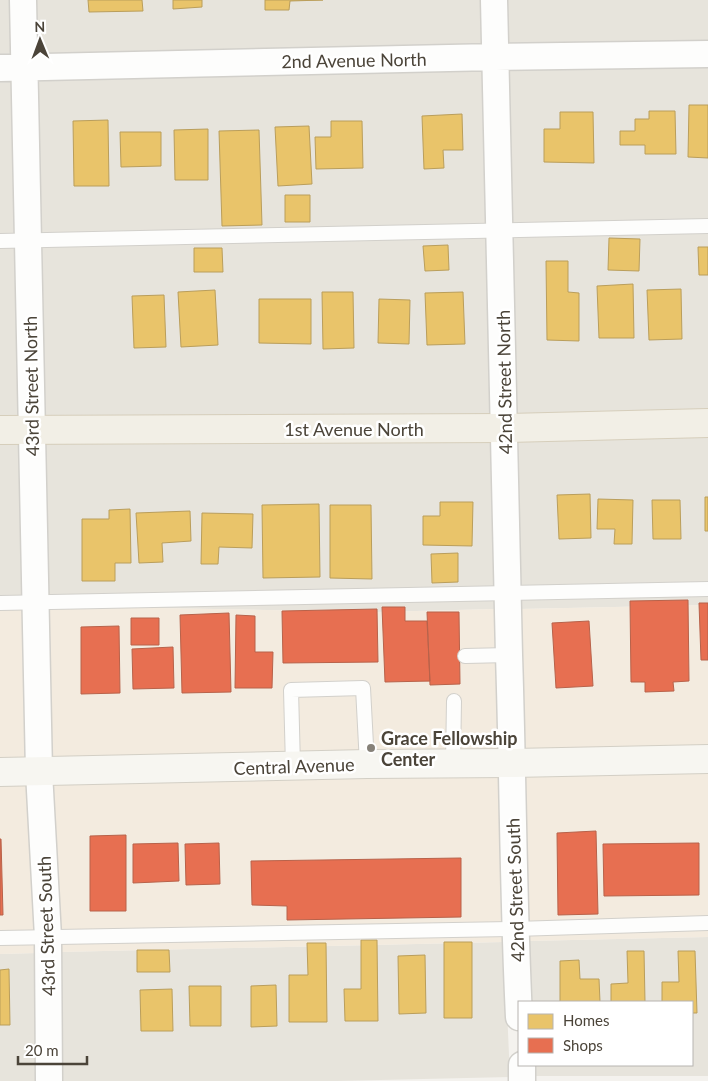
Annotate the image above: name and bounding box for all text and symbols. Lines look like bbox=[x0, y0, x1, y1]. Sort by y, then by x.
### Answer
north arrow bbox=[15, 15, 65, 65]
text: N bbox=[34, 18, 45, 35]
street label: 2nd Avenue North bbox=[281, 48, 427, 72]
street label: 42nd Street North bbox=[492, 310, 516, 454]
street label: 43rd Street North bbox=[19, 316, 43, 456]
street label: 1st Avenue North bbox=[284, 418, 424, 440]
place label: Grace Fellowship Center bbox=[381, 727, 518, 770]
marker: Grace Fellowship Center bbox=[365, 742, 377, 754]
street label: Central Avenue bbox=[233, 753, 355, 779]
street label: 42nd Street South bbox=[501, 818, 529, 962]
street label: 43rd Street South bbox=[33, 856, 59, 996]
legend bbox=[518, 1001, 693, 1066]
text: Homes bbox=[563, 1011, 609, 1029]
scale bar bbox=[18, 1034, 86, 1066]
text: Shops bbox=[563, 1036, 603, 1054]
text: 20 m bbox=[25, 1041, 59, 1059]

